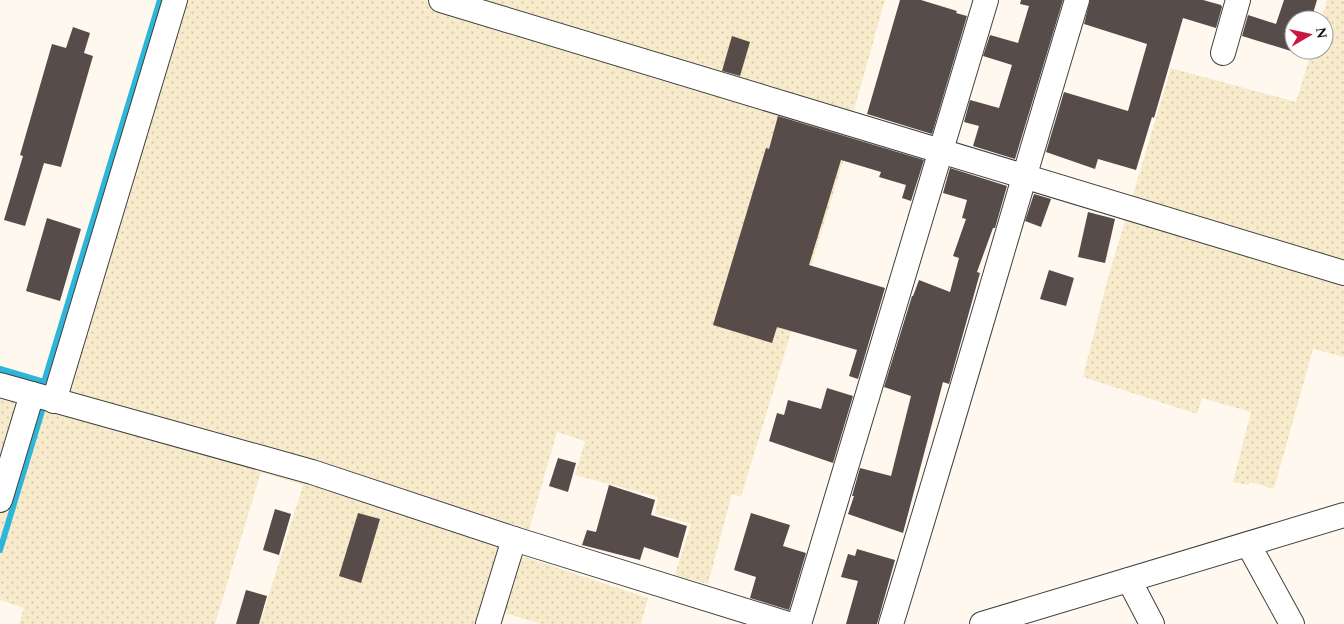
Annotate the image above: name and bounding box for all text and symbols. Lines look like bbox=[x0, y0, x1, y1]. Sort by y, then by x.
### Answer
north arrow bbox=[1284, 10, 1334, 60]
text: N bbox=[1310, 26, 1333, 40]

